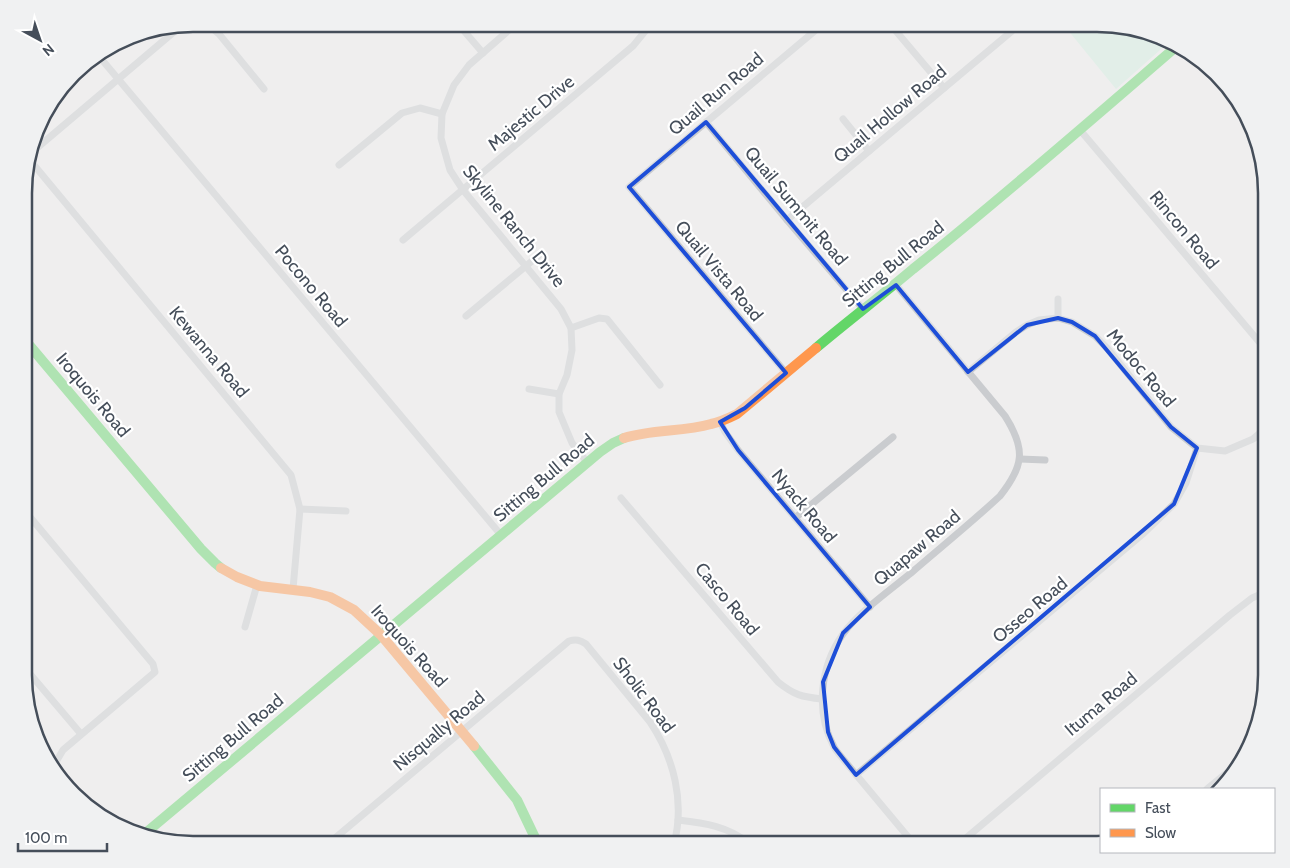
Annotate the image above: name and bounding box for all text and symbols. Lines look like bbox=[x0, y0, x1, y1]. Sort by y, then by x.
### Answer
north arrow bbox=[15, 15, 65, 65]
text: N bbox=[39, 40, 58, 60]
street label: Quail Run Road bbox=[664, 48, 768, 140]
street label: Quail Hollow Road bbox=[829, 60, 951, 168]
street label: Majestic Drive bbox=[483, 70, 579, 156]
street label: Quail Summit Road bbox=[740, 142, 852, 270]
street label: Skyline Ranch Drive bbox=[458, 160, 570, 292]
street label: Rincon Road bbox=[1145, 186, 1223, 274]
street label: Quail Vista Road bbox=[670, 216, 768, 326]
street label: Sitting Bull Road bbox=[838, 216, 948, 312]
street label: Pocono Road bbox=[270, 240, 352, 332]
street label: Kewanna Road bbox=[164, 302, 254, 402]
street label: Modoc Road bbox=[1102, 324, 1180, 412]
street label: Iroquois Road bbox=[51, 348, 135, 442]
street label: Sitting Bull Road bbox=[489, 429, 599, 527]
street label: Nyack Road bbox=[767, 465, 841, 547]
street label: Quapaw Road bbox=[869, 505, 965, 591]
street label: Casco Road bbox=[690, 558, 764, 640]
street label: Osseo Road bbox=[988, 572, 1072, 648]
street label: Iroquois Road bbox=[366, 600, 452, 692]
street label: Sholic Road bbox=[608, 653, 680, 737]
street label: Ituma Road bbox=[1060, 667, 1142, 741]
street label: Nisqually Road bbox=[389, 686, 489, 776]
street label: Sitting Bull Road bbox=[178, 689, 288, 787]
legend bbox=[1100, 788, 1275, 853]
text: Fast bbox=[1145, 799, 1170, 817]
scale bar bbox=[18, 820, 106, 852]
text: Slow bbox=[1145, 824, 1176, 842]
text: 100 m bbox=[25, 829, 67, 847]

